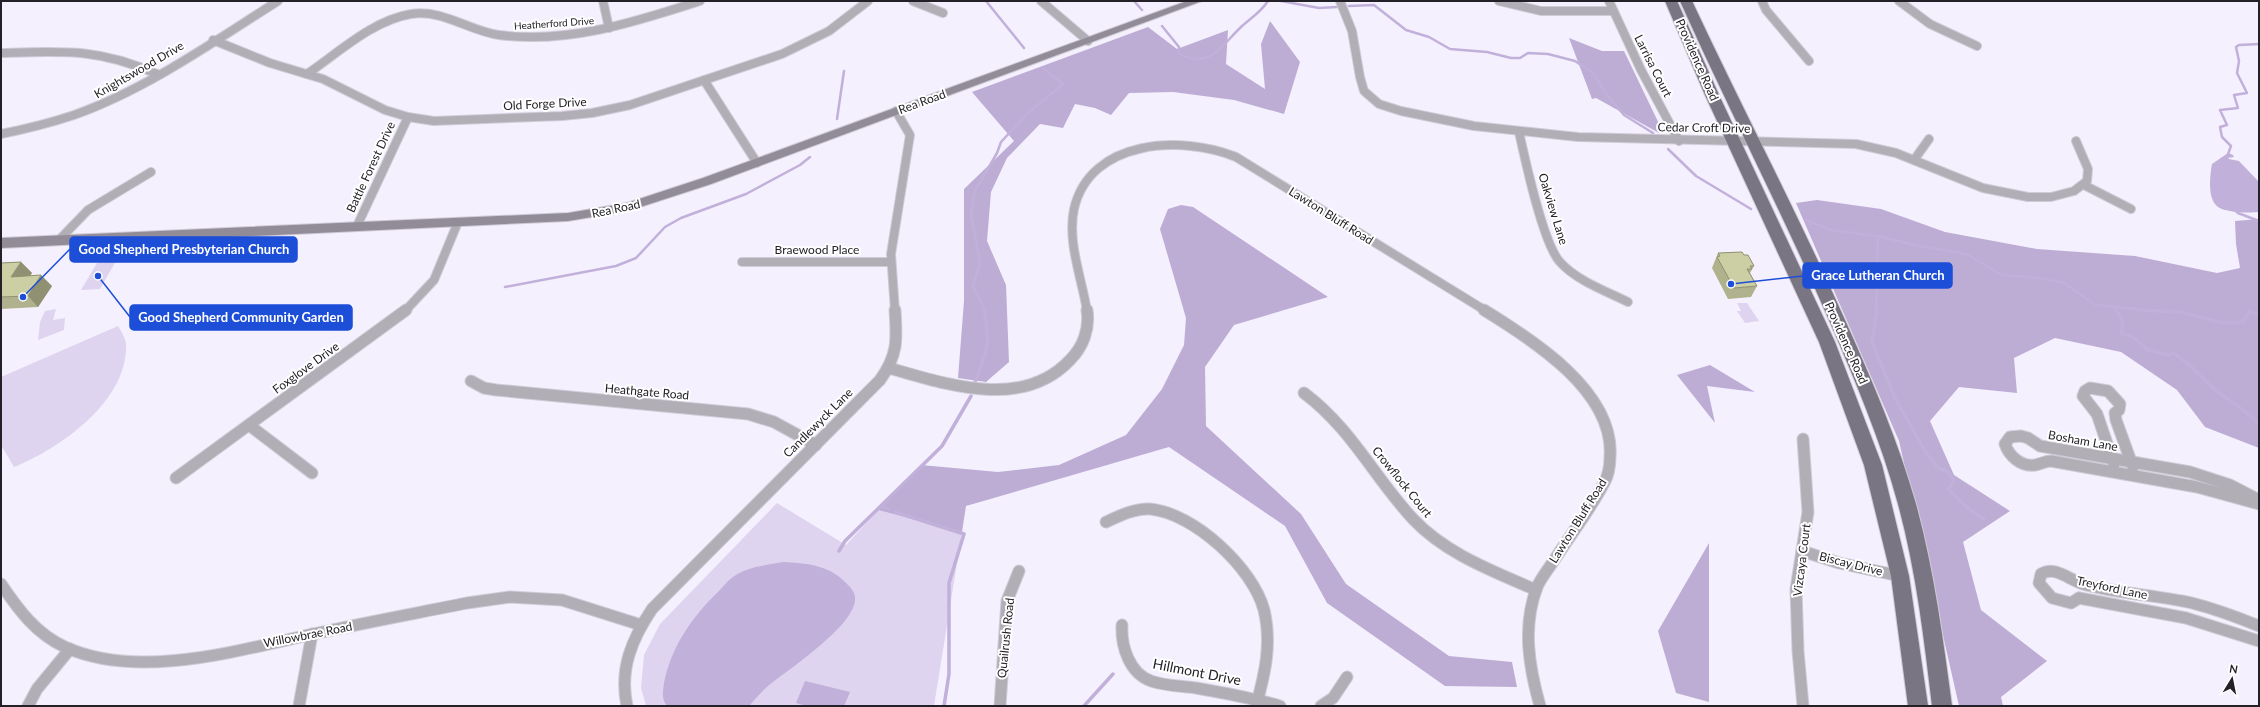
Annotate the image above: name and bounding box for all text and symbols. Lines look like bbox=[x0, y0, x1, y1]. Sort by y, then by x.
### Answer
street label: Heatherford Drive bbox=[514, 14, 594, 32]
street label: Providence Road bbox=[1673, 16, 1722, 103]
street label: Larrisa Court bbox=[1631, 32, 1676, 100]
street label: Knightswood Drive bbox=[91, 38, 186, 101]
street label: Rea Road bbox=[896, 86, 947, 117]
street label: Old Forge Drive bbox=[503, 94, 587, 113]
street label: Battle Forest Drive bbox=[343, 119, 398, 215]
street label: Cedar Croft Drive bbox=[1657, 119, 1751, 136]
street label: Oakview Lane bbox=[1535, 171, 1572, 247]
street label: Lawton Bluff Road bbox=[1286, 184, 1376, 248]
street label: Rea Road bbox=[590, 196, 641, 221]
callout: Good Shepherd Presbyterian Church bbox=[70, 237, 297, 262]
text: Good Shepherd Presbyterian Church bbox=[79, 241, 289, 257]
street label: Braewood Place bbox=[775, 242, 859, 257]
callout: Grace Lutheran Church bbox=[1803, 263, 1952, 288]
text: Grace Lutheran Church bbox=[1811, 267, 1945, 283]
street label: Providence Road bbox=[1822, 299, 1871, 386]
callout: Good Shepherd Community Garden bbox=[130, 305, 352, 330]
text: Good Shepherd Community Garden bbox=[138, 309, 344, 325]
street label: Foxglove Drive bbox=[270, 338, 342, 397]
street label: Heathgate Road bbox=[604, 380, 690, 403]
street label: Candlewyck Lane bbox=[780, 385, 855, 460]
street label: Bosham Lane bbox=[2047, 427, 2119, 454]
street label: Crowflock Court bbox=[1369, 443, 1436, 521]
street label: Lawton Bluff Road bbox=[1546, 476, 1610, 566]
street label: Vizcaya Court bbox=[1790, 522, 1813, 597]
street label: Biscay Drive bbox=[1818, 548, 1884, 579]
street label: Treyford Lane bbox=[2075, 573, 2149, 602]
street label: Quailrush Road bbox=[994, 597, 1017, 679]
street label: Willowbrae Road bbox=[262, 619, 354, 650]
street label: Hillmont Drive bbox=[1151, 655, 1243, 688]
north arrow bbox=[2212, 659, 2252, 699]
text: N bbox=[2229, 662, 2239, 676]

